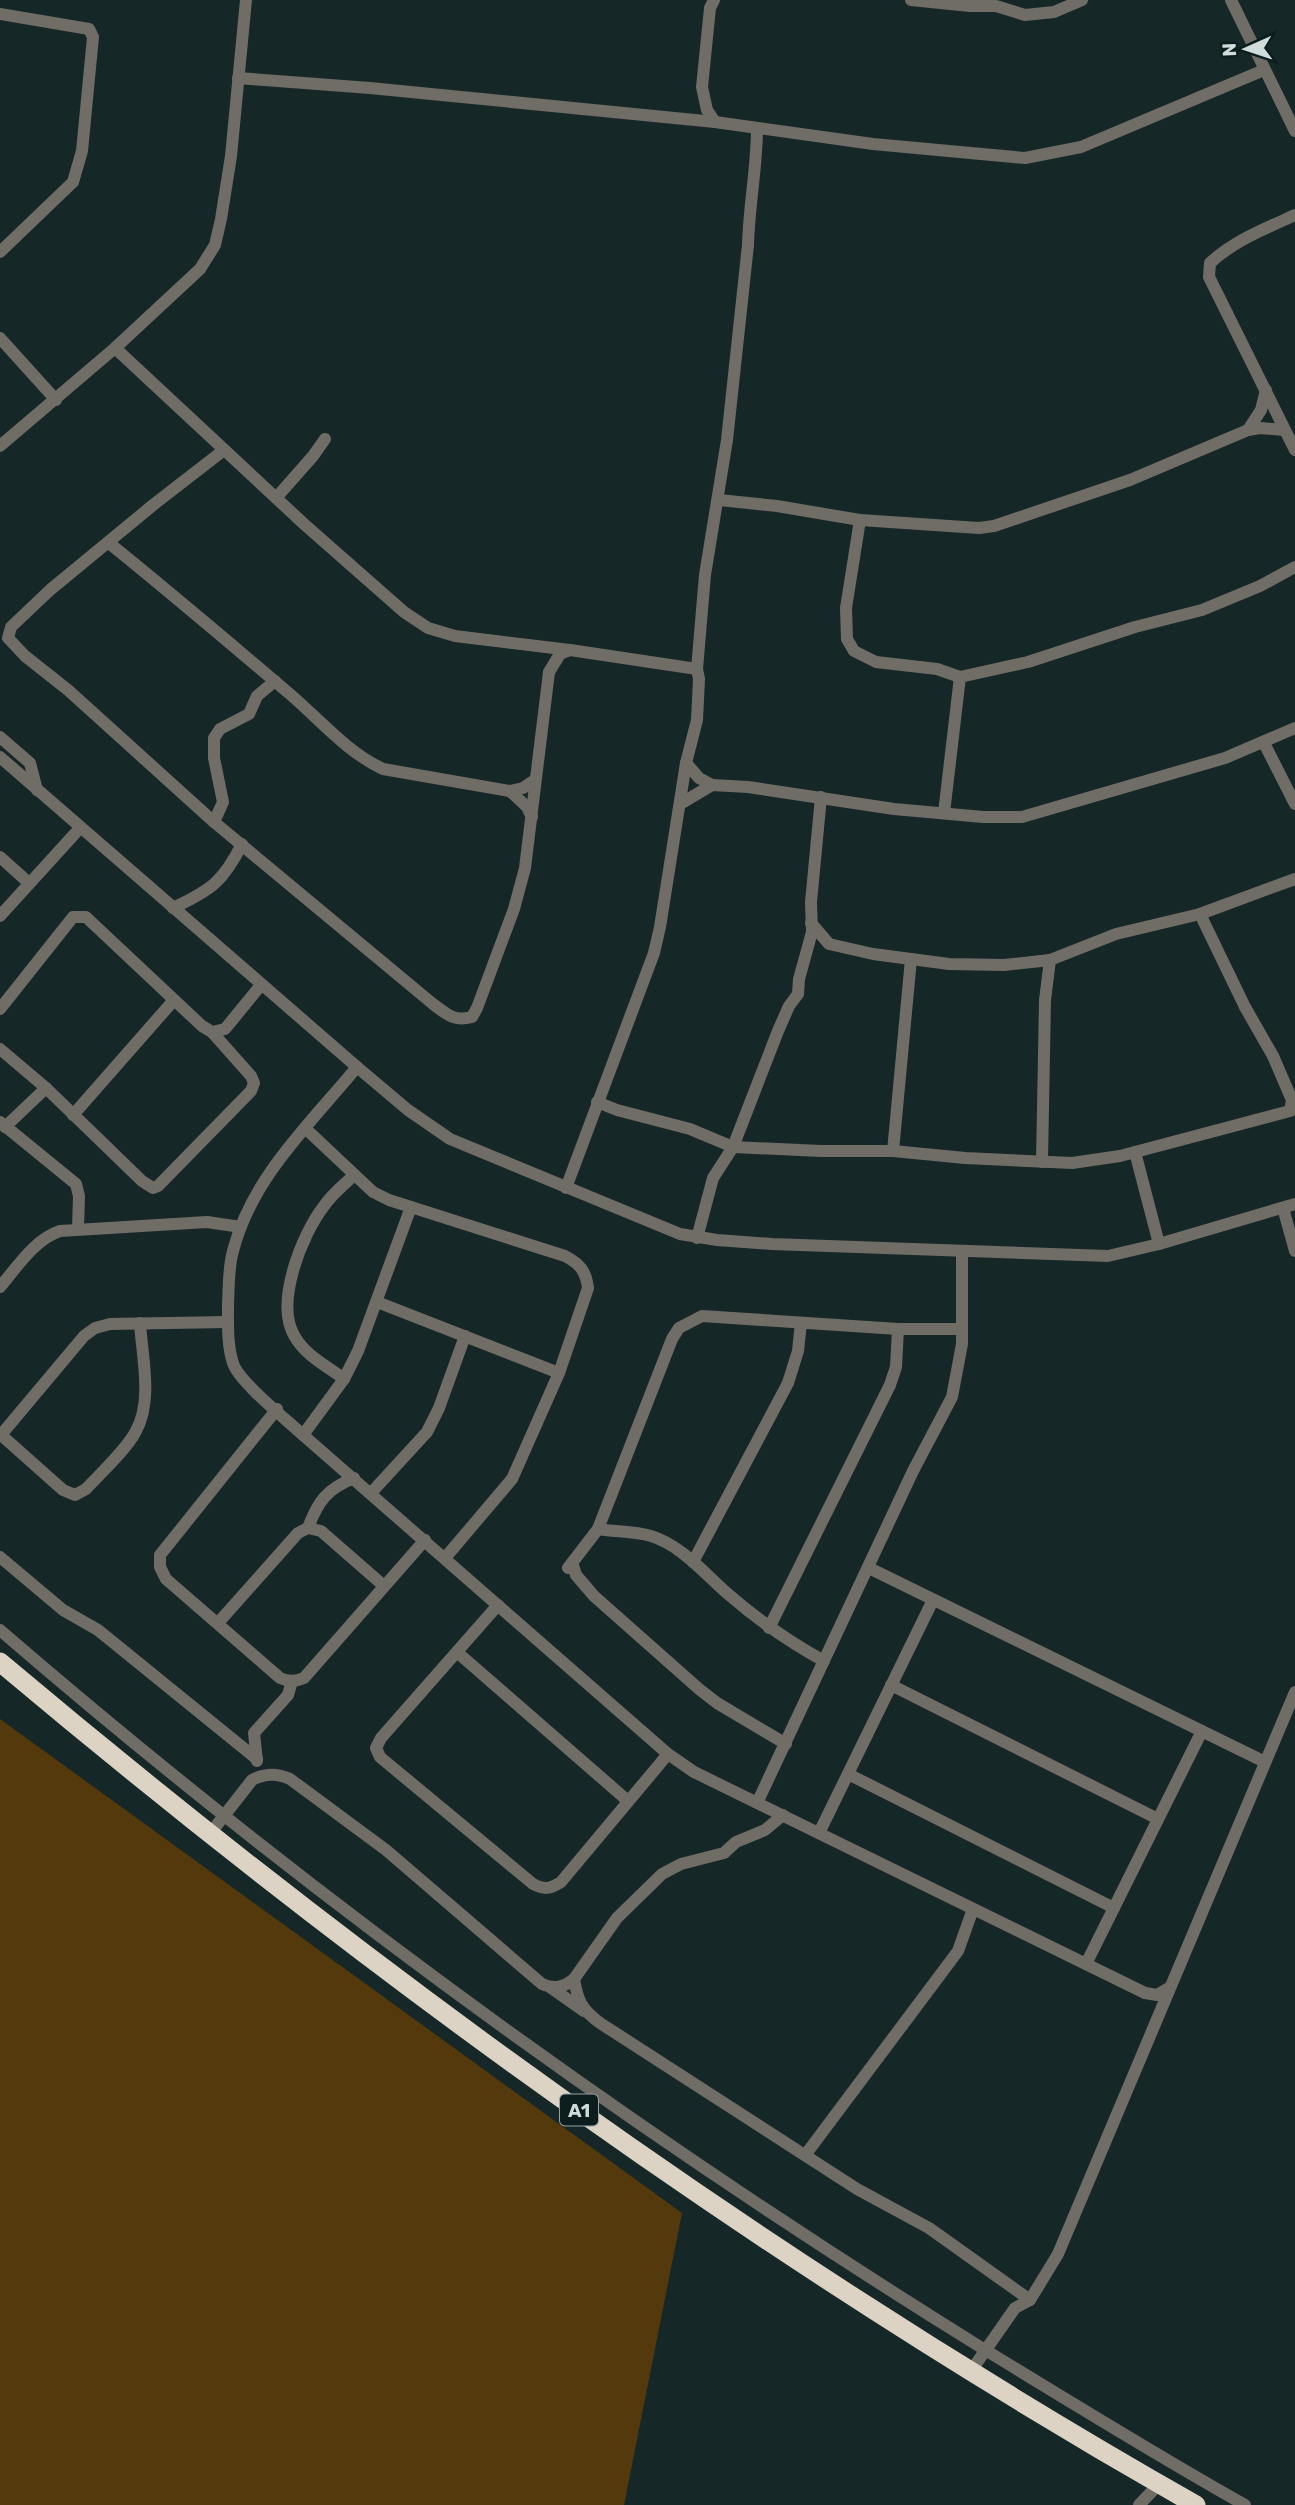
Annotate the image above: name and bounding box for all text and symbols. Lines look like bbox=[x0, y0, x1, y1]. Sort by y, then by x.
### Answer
north arrow bbox=[1211, 14, 1281, 84]
text: N bbox=[1218, 42, 1241, 57]
road number: A1 bbox=[560, 2094, 598, 2126]

